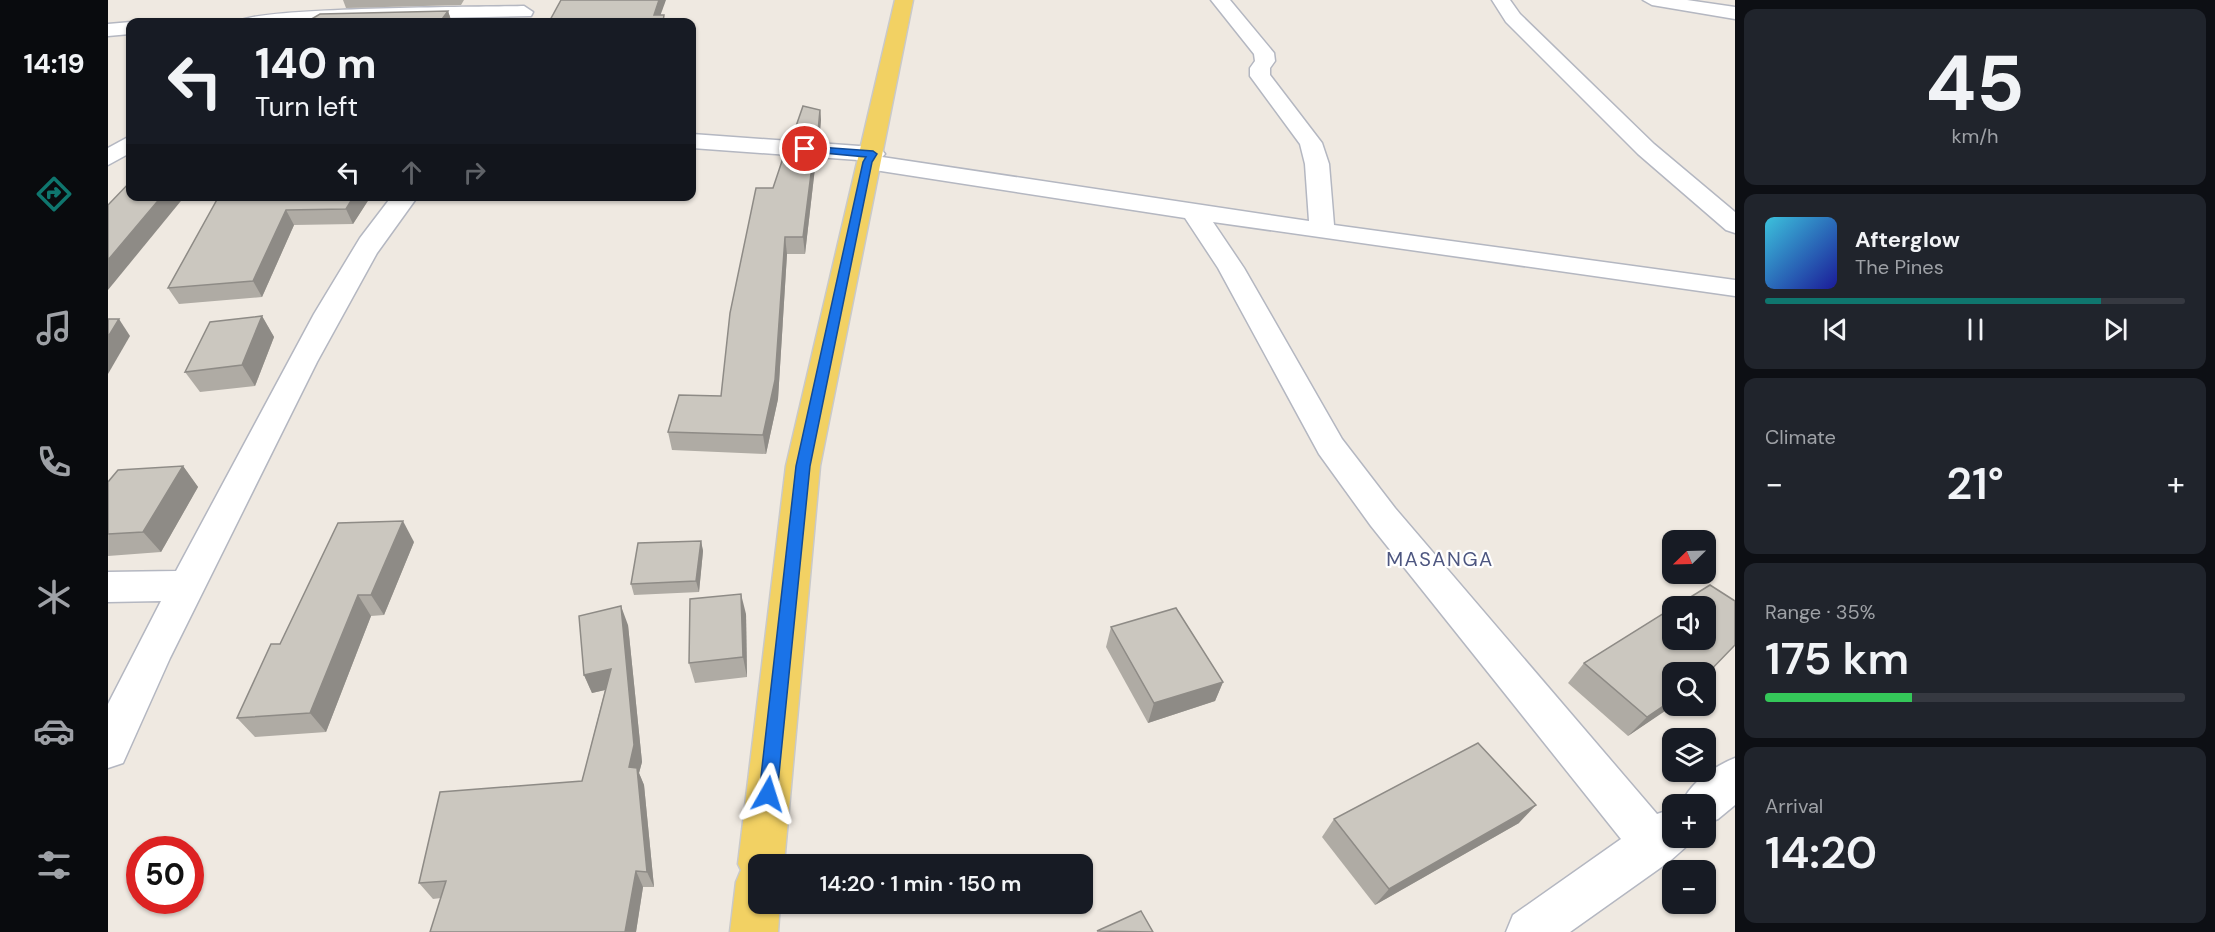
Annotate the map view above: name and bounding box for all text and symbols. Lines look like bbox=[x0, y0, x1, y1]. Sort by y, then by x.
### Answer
text: 45 bbox=[1925, 33, 2025, 134]
text: 140 m bbox=[255, 36, 377, 91]
icon: left bbox=[156, 42, 234, 120]
text: 14:19 bbox=[23, 46, 85, 81]
text: Turn left bbox=[255, 89, 358, 124]
pin bbox=[779, 123, 830, 174]
text: km/h bbox=[1951, 123, 1999, 149]
icon: arrive bbox=[788, 132, 821, 165]
icon: left bbox=[332, 156, 365, 189]
icon: ahead bbox=[395, 156, 428, 189]
icon: right bbox=[458, 156, 491, 189]
icon: directions bbox=[33, 173, 75, 215]
text: Afterglow bbox=[1855, 225, 1960, 254]
text: The Pines bbox=[1855, 254, 1944, 280]
icon: music bbox=[33, 307, 75, 349]
icon: previous bbox=[1819, 313, 1852, 346]
icon: pause bbox=[1959, 313, 1992, 346]
icon: next bbox=[2099, 313, 2132, 346]
text: Climate bbox=[1765, 424, 1836, 450]
icon: phone bbox=[33, 441, 75, 483]
text: 21° bbox=[1946, 454, 2004, 513]
text: − bbox=[1765, 462, 1783, 505]
text: + bbox=[2167, 462, 2185, 505]
north arrow bbox=[1662, 530, 1716, 584]
map controls bbox=[1662, 530, 1716, 914]
district label: MASANGA bbox=[1386, 546, 1494, 572]
icon: climate bbox=[33, 576, 75, 618]
button: sound bbox=[1662, 596, 1716, 650]
text: Range · 35% bbox=[1765, 599, 1875, 625]
text: 175 km bbox=[1765, 629, 1909, 688]
button: search bbox=[1662, 662, 1716, 716]
icon: car bbox=[33, 710, 75, 752]
button: layers bbox=[1662, 728, 1716, 782]
position arrow bbox=[736, 762, 800, 826]
text: Arrival bbox=[1765, 793, 1823, 819]
button: + bbox=[1662, 794, 1716, 848]
text: 14:20 bbox=[1765, 823, 1877, 882]
speed limit sign: 50 bbox=[126, 836, 204, 914]
icon: filters bbox=[33, 844, 75, 886]
button: − bbox=[1662, 860, 1716, 914]
text: 14:20 · 1 min · 150 m bbox=[820, 869, 1021, 898]

